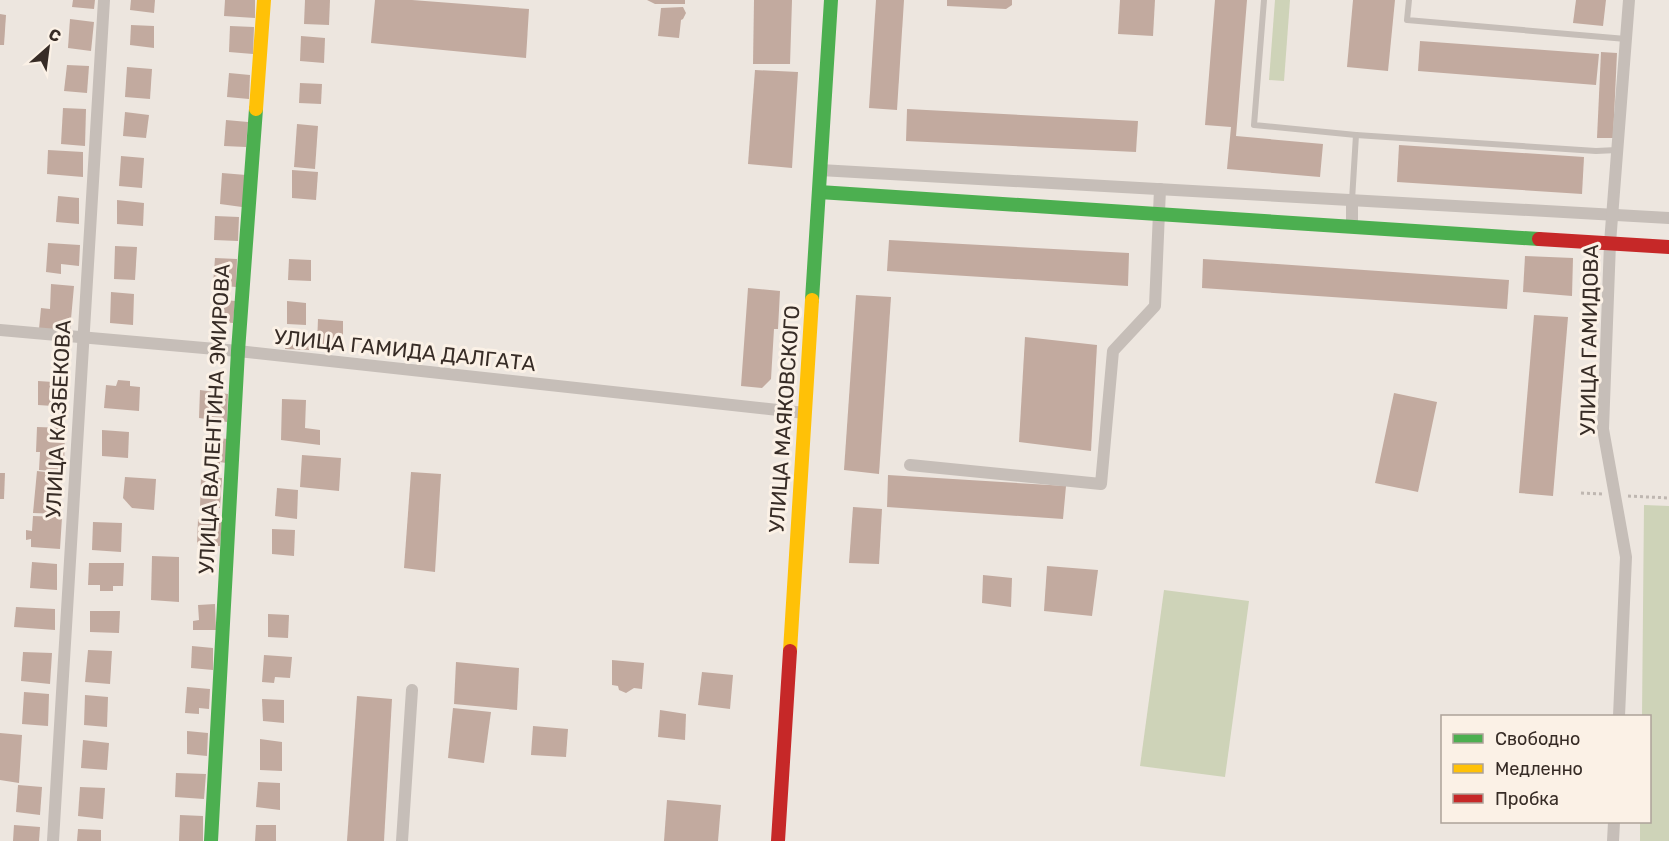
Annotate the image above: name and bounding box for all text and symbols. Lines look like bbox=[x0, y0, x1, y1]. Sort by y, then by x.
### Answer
north arrow bbox=[18, 18, 78, 78]
text: С bbox=[45, 24, 64, 46]
street label: УЛИЦА ГАМИДОВА bbox=[1575, 244, 1603, 436]
street label: УЛИЦА ВАЛЕНТИНА ЭМИРОВА bbox=[193, 263, 235, 575]
street label: УЛИЦА МАЯКОВСКОГО bbox=[764, 304, 804, 534]
street label: УЛИЦА КАЗБЕКОВА bbox=[40, 319, 76, 519]
street label: УЛИЦА ГАМИДА ДАЛГАТА bbox=[273, 324, 537, 376]
legend bbox=[1441, 715, 1651, 823]
text: Свободно bbox=[1495, 728, 1580, 750]
text: Медленно bbox=[1495, 758, 1583, 780]
text: Пробка bbox=[1495, 788, 1559, 810]

